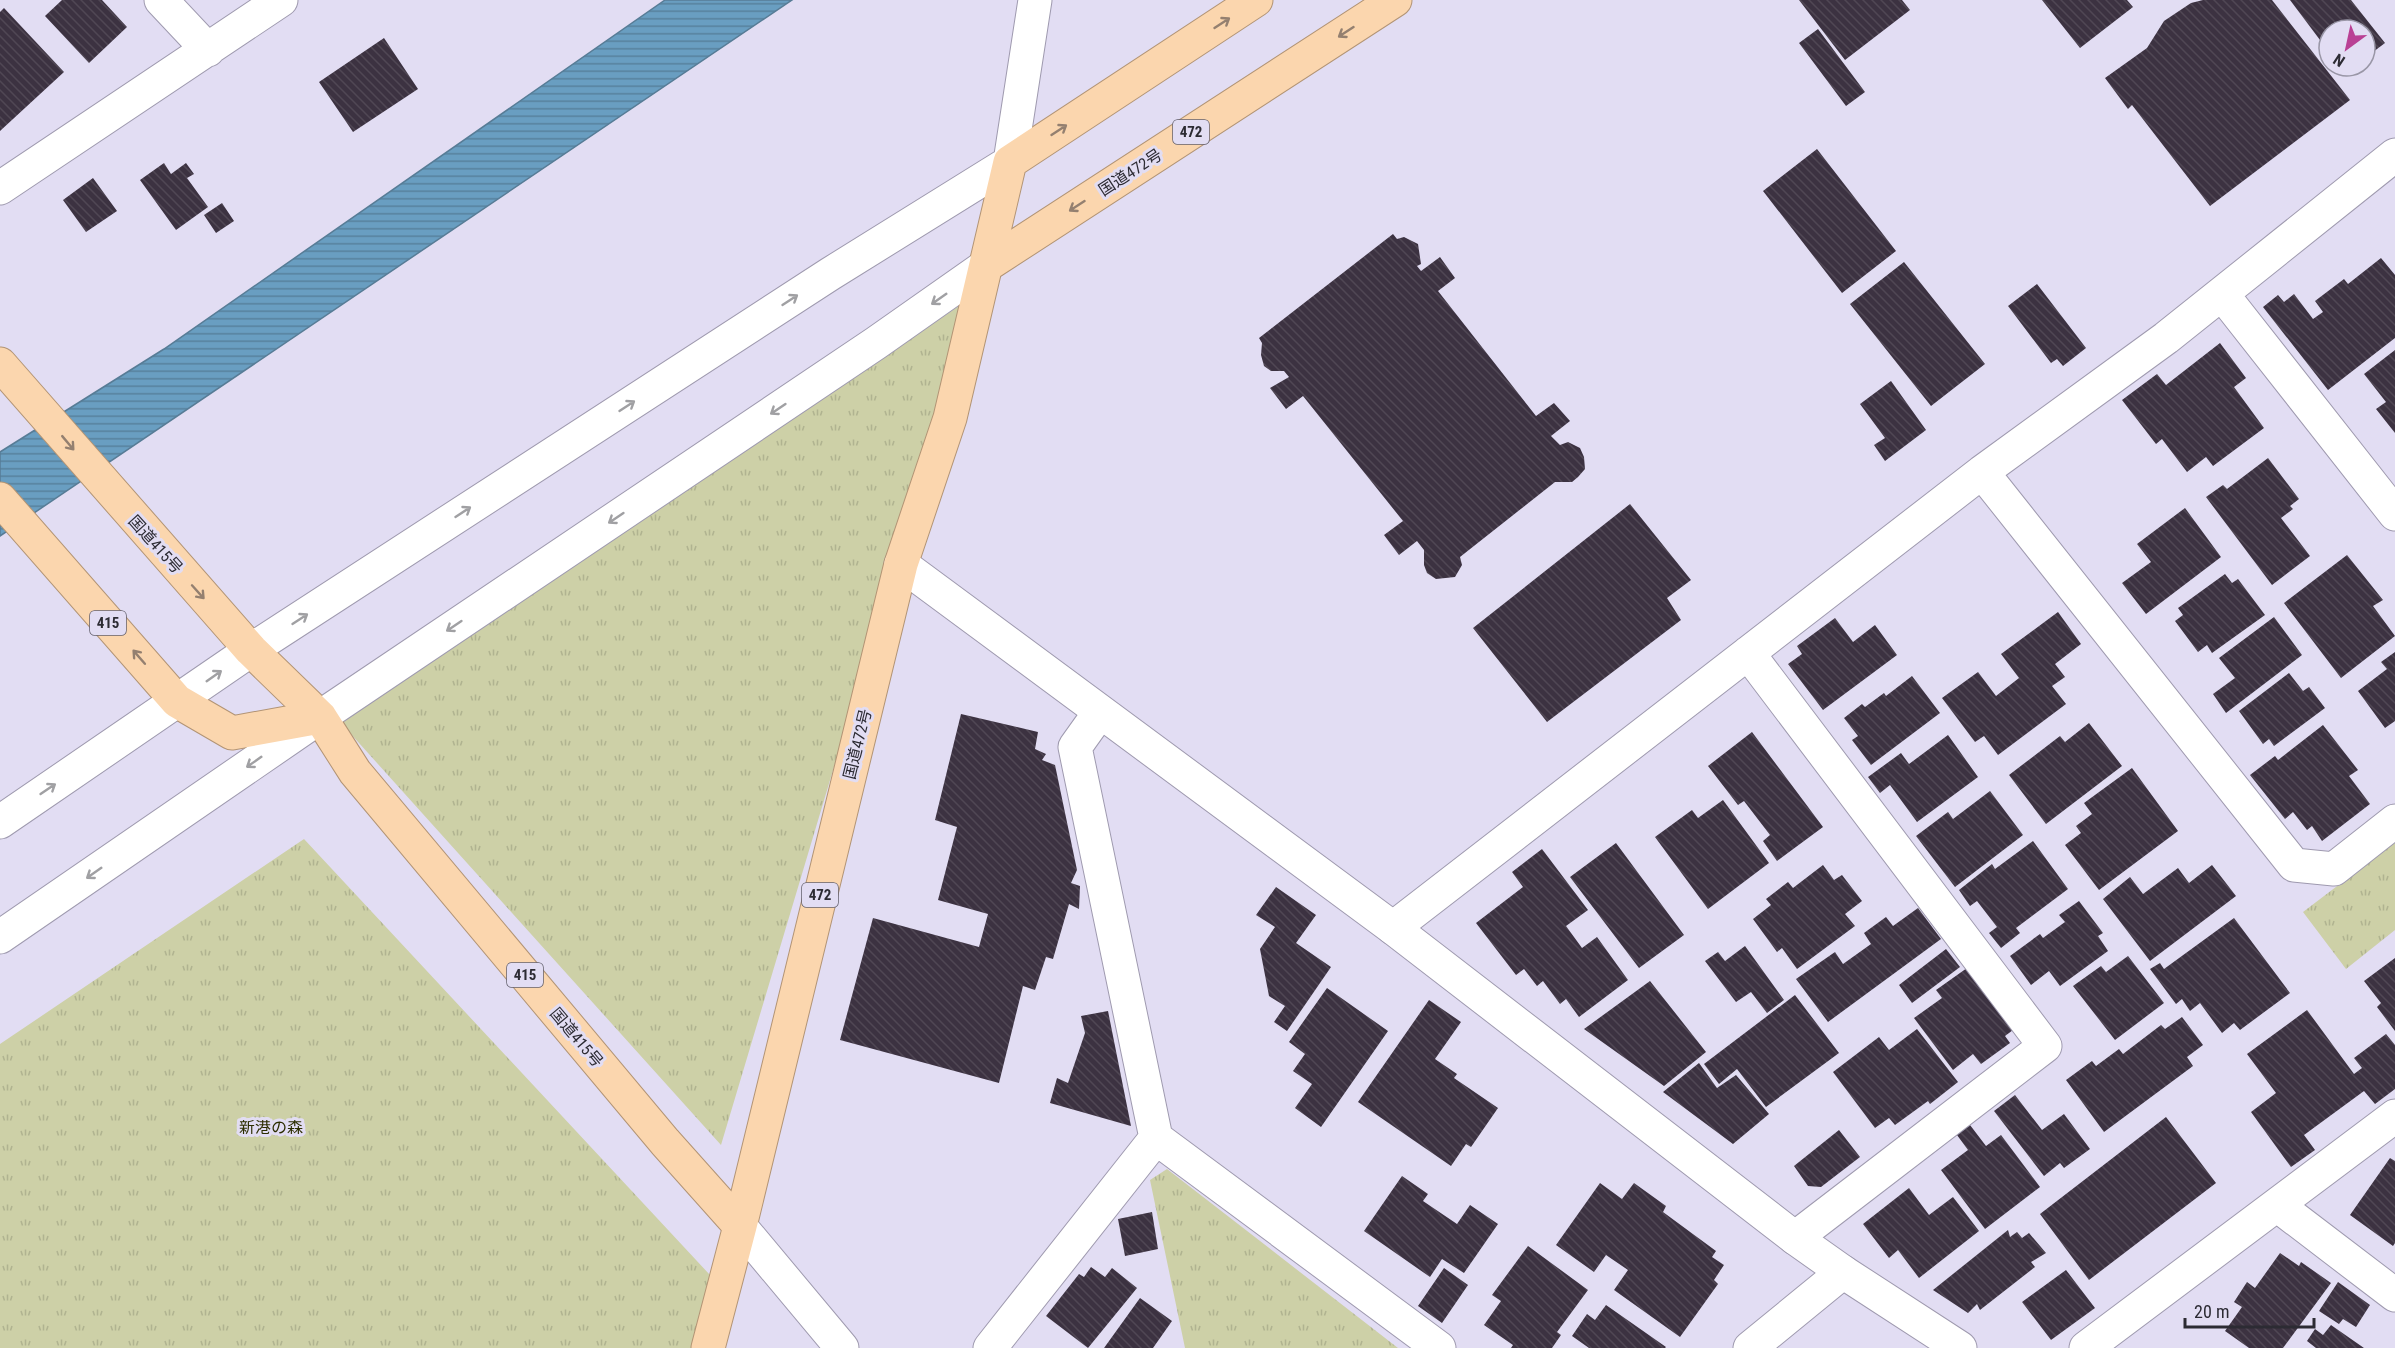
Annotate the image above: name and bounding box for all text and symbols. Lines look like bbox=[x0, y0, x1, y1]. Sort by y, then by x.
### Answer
one-way arrow bbox=[1213, 16, 1230, 28]
north arrow bbox=[2317, 18, 2377, 78]
one-way arrow bbox=[1338, 26, 1355, 38]
text: N bbox=[2330, 50, 2348, 71]
road number: 472 bbox=[1173, 120, 1209, 144]
one-way arrow bbox=[1050, 123, 1067, 135]
street label: 国道472号 bbox=[1095, 145, 1166, 200]
one-way arrow bbox=[1069, 201, 1086, 213]
one-way arrow bbox=[931, 293, 947, 305]
one-way arrow bbox=[782, 294, 798, 306]
one-way arrow bbox=[618, 400, 635, 412]
one-way arrow bbox=[770, 403, 787, 415]
one-way arrow bbox=[61, 435, 75, 450]
one-way arrow bbox=[455, 506, 472, 519]
street label: 国道415号 bbox=[125, 511, 187, 577]
one-way arrow bbox=[608, 512, 625, 524]
one-way arrow bbox=[191, 584, 205, 599]
road number: 415 bbox=[90, 611, 126, 635]
one-way arrow bbox=[291, 612, 308, 624]
one-way arrow bbox=[446, 620, 463, 633]
one-way arrow bbox=[132, 650, 146, 665]
one-way arrow bbox=[205, 670, 222, 682]
street label: 国道472号 bbox=[840, 707, 875, 781]
one-way arrow bbox=[247, 756, 263, 768]
one-way arrow bbox=[40, 783, 56, 795]
one-way arrow bbox=[86, 867, 103, 879]
road number: 472 bbox=[802, 883, 838, 907]
road number: 415 bbox=[507, 963, 543, 987]
street label: 国道415号 bbox=[546, 1004, 607, 1071]
park label: 新港の森 bbox=[239, 1118, 303, 1137]
scale bar bbox=[2185, 1291, 2314, 1329]
text: 20 m bbox=[2194, 1301, 2229, 1322]

